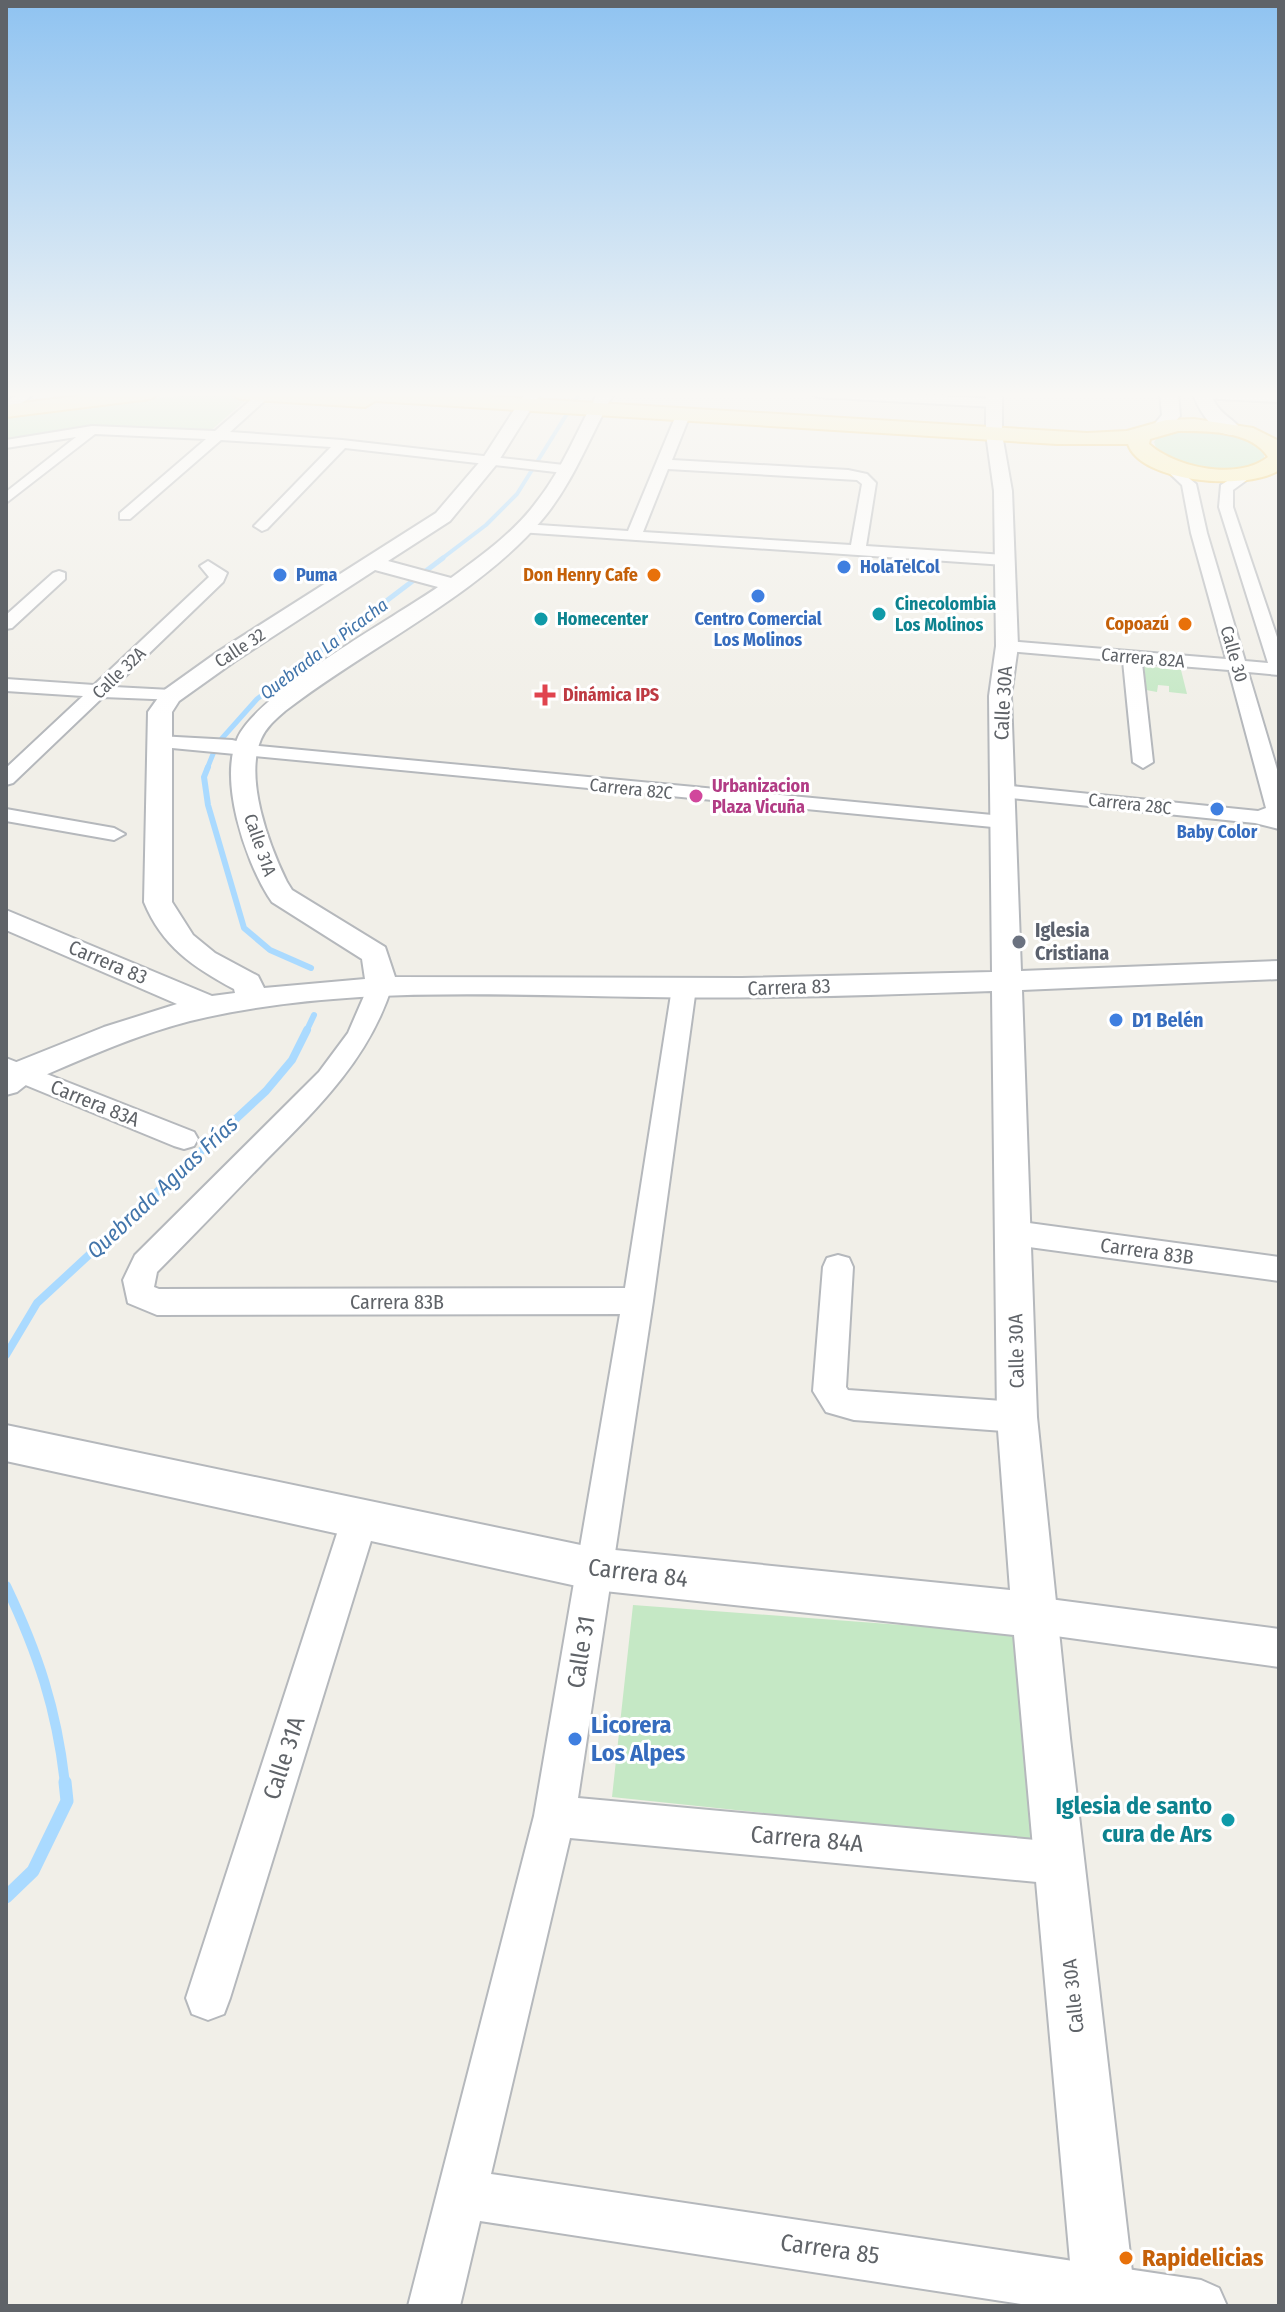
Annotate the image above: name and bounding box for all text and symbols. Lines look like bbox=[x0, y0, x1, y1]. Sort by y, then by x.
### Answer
place label: HolaTelCol bbox=[860, 556, 940, 578]
marker: HolaTelCol bbox=[835, 558, 853, 576]
place label: Puma bbox=[296, 564, 337, 586]
place label: Don Henry Cafe bbox=[523, 564, 638, 586]
marker: Puma bbox=[271, 566, 289, 584]
marker: Don Henry Cafe bbox=[645, 566, 663, 584]
marker: Centro Comercial Los Molinos bbox=[749, 587, 767, 605]
place label: Cinecolombia Los Molinos bbox=[895, 593, 996, 636]
water label: Quebrada La Picacha bbox=[256, 594, 392, 704]
marker: Cinecolombia Los Molinos bbox=[870, 605, 888, 623]
place label: Homecenter bbox=[557, 608, 648, 630]
place label: Centro Comercial Los Molinos bbox=[694, 608, 822, 651]
marker: Homecenter bbox=[532, 610, 550, 628]
place label: Copoazú bbox=[1105, 613, 1169, 635]
marker: Copoazú bbox=[1176, 615, 1194, 633]
street label: Calle 32 bbox=[210, 623, 270, 672]
street label: Calle 30 bbox=[1215, 623, 1253, 685]
street label: Calle 32A bbox=[88, 642, 151, 704]
street label: Carrera 82A bbox=[1100, 643, 1186, 673]
street label: Calle 30A bbox=[989, 665, 1017, 741]
marker: Dinámica IPS bbox=[534, 684, 556, 706]
place label: Dinámica IPS bbox=[563, 684, 659, 706]
street label: Carrera 82C bbox=[588, 774, 674, 804]
place label: Urbanizacion Plaza Vicuña bbox=[712, 775, 810, 818]
marker: Urbanizacion Plaza Vicuña bbox=[687, 787, 705, 805]
street label: Carrera 28C bbox=[1087, 789, 1173, 819]
marker: Baby Color bbox=[1208, 800, 1226, 818]
street label: Calle 31A bbox=[239, 811, 281, 879]
place label: Baby Color bbox=[1177, 821, 1258, 843]
place label: Iglesia Cristiana bbox=[1035, 918, 1109, 965]
marker: Iglesia Cristiana bbox=[1010, 933, 1028, 951]
street label: Carrera 83 bbox=[65, 935, 151, 989]
street label: Carrera 83 bbox=[747, 974, 831, 1000]
place label: D1 Belén bbox=[1132, 1008, 1204, 1032]
marker: D1 Belén bbox=[1107, 1011, 1125, 1029]
street label: Carrera 83A bbox=[47, 1074, 143, 1132]
water label: Quebrada Aguas Frías bbox=[81, 1110, 243, 1264]
street label: Carrera 83B bbox=[1099, 1233, 1195, 1269]
street label: Carrera 83B bbox=[350, 1290, 444, 1314]
street label: Calle 30A bbox=[1003, 1313, 1029, 1388]
street label: Carrera 84 bbox=[587, 1553, 689, 1593]
street label: Calle 31 bbox=[561, 1614, 601, 1690]
place label: Licorera Los Alpes bbox=[591, 1711, 686, 1767]
street label: Calle 31A bbox=[257, 1713, 311, 1803]
marker: Licorera Los Alpes bbox=[566, 1730, 584, 1748]
place label: Iglesia de santo cura de Ars bbox=[1055, 1792, 1212, 1848]
marker: Iglesia de santo cura de Ars bbox=[1219, 1811, 1237, 1829]
street label: Carrera 84A bbox=[750, 1820, 865, 1858]
street label: Calle 30A bbox=[1057, 1957, 1089, 2034]
street label: Carrera 85 bbox=[779, 2228, 881, 2270]
place label: Rapidelicias bbox=[1142, 2244, 1264, 2272]
marker: Rapidelicias bbox=[1117, 2249, 1135, 2267]

